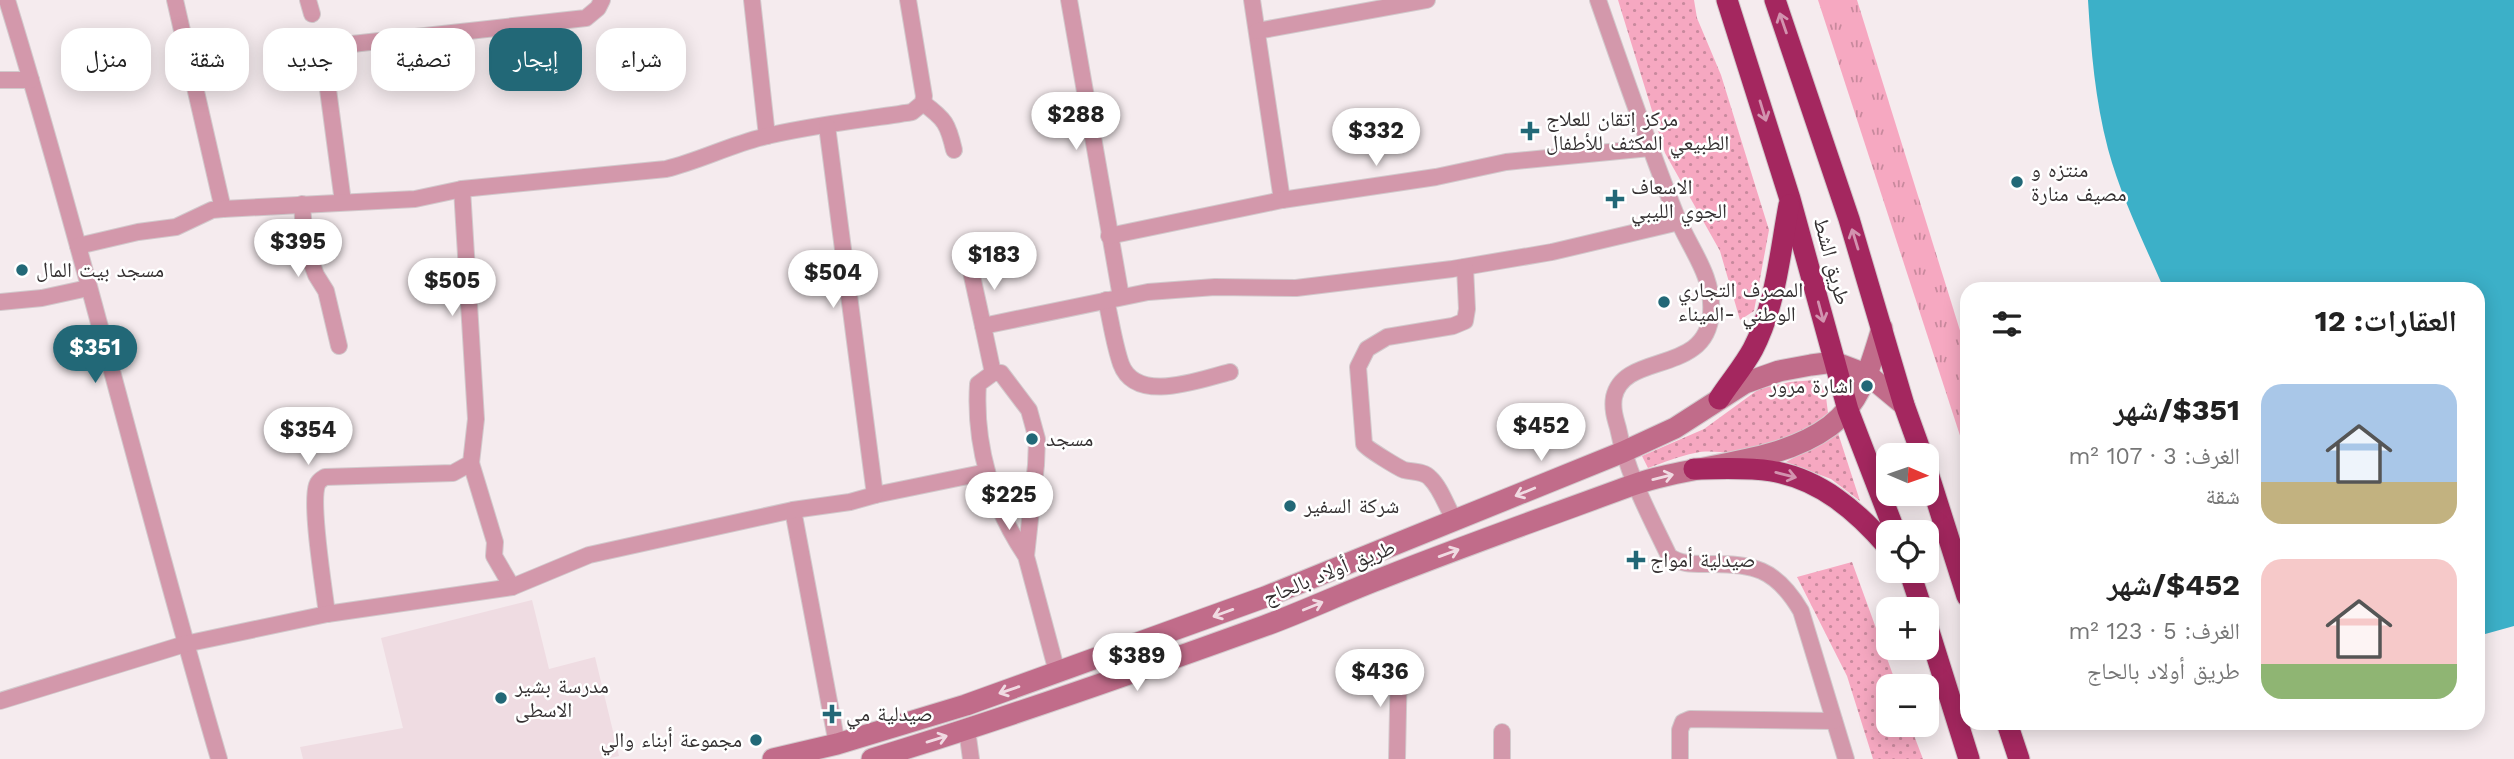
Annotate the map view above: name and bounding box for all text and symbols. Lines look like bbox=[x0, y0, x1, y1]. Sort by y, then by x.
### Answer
one-way arrow bbox=[1776, 12, 1789, 34]
chip: منزل bbox=[61, 28, 151, 91]
chip: شقة bbox=[165, 28, 249, 91]
chip: جديد bbox=[263, 28, 357, 91]
chip: تصفية bbox=[371, 28, 475, 91]
chip: إيجار bbox=[489, 28, 582, 91]
chip: شراء bbox=[596, 28, 686, 91]
pin: $288 bbox=[1035, 92, 1117, 152]
one-way arrow bbox=[1758, 100, 1771, 122]
text: $288 bbox=[1047, 101, 1105, 128]
place label: مركز إتقان للعلاج الطبيعي المكثف للأطفال bbox=[1546, 106, 1729, 159]
pin: $332 bbox=[1335, 108, 1417, 168]
text: $332 bbox=[1348, 117, 1404, 144]
marker: مركز إتقان للعلاج الطبيعي المكثف للأطفال bbox=[1520, 121, 1540, 141]
place label: منتزه و مصيف منارة bbox=[2031, 157, 2127, 206]
place label: الاسعاف الجوي الليبي bbox=[1631, 174, 1727, 227]
marker: منتزه و مصيف منارة bbox=[2009, 174, 2025, 190]
marker: الاسعاف الجوي الليبي bbox=[1605, 189, 1625, 209]
street label: طريق الشط bbox=[1808, 214, 1856, 308]
pin: $395 bbox=[257, 219, 339, 279]
text: $395 bbox=[270, 228, 326, 255]
one-way arrow bbox=[1847, 228, 1860, 250]
pin: $183 bbox=[953, 232, 1035, 292]
text: $183 bbox=[968, 241, 1020, 268]
pin: $504 bbox=[792, 250, 874, 310]
place label: مسجد بيت المال bbox=[36, 257, 164, 282]
pin: $505 bbox=[411, 258, 493, 318]
text: $504 bbox=[804, 259, 862, 286]
marker: مسجد بيت المال bbox=[14, 262, 30, 278]
text: $505 bbox=[424, 267, 480, 294]
place label: المصرف التجاري الوطني -الميناء bbox=[1678, 277, 1803, 330]
marker: المصرف التجاري الوطني -الميناء bbox=[1656, 294, 1672, 310]
one-way arrow bbox=[1815, 301, 1828, 323]
text: العقارات: 12 bbox=[2315, 303, 2457, 338]
icon: filters bbox=[1988, 305, 2026, 343]
pin: $351 bbox=[54, 326, 136, 385]
text: $351 bbox=[69, 334, 121, 361]
place label: اشارة مرور bbox=[1768, 373, 1853, 398]
marker: اشارة مرور bbox=[1859, 378, 1875, 394]
text: $351/شهر bbox=[2114, 392, 2240, 427]
pin: $452 bbox=[1500, 404, 1582, 463]
pin: $354 bbox=[267, 407, 349, 467]
text: $452 bbox=[1513, 412, 1569, 439]
icon: home bbox=[2317, 412, 2401, 496]
text: $354 bbox=[280, 416, 336, 443]
place label: مسجد bbox=[1046, 426, 1093, 451]
marker: مسجد bbox=[1024, 431, 1040, 447]
north arrow bbox=[1876, 443, 1939, 506]
map controls bbox=[1876, 443, 1939, 737]
text: الغرف: 3 · 107 m² bbox=[2068, 443, 2240, 470]
one-way arrow bbox=[1774, 469, 1797, 482]
one-way arrow bbox=[1651, 470, 1674, 483]
pin: $225 bbox=[968, 472, 1050, 532]
text: $225 bbox=[981, 481, 1037, 508]
text: شقة bbox=[2206, 483, 2240, 510]
one-way arrow bbox=[1515, 486, 1537, 499]
place label: شركة السفير bbox=[1303, 493, 1399, 518]
marker: شركة السفير bbox=[1282, 498, 1298, 514]
button: locate bbox=[1876, 520, 1939, 583]
street label: طريق أولاد بالحاج bbox=[1259, 534, 1399, 610]
one-way arrow bbox=[1437, 546, 1459, 558]
place label: صيدلية أمواج bbox=[1650, 547, 1755, 573]
marker: صيدلية أمواج bbox=[1628, 552, 1644, 568]
text: $452/شهر bbox=[2107, 567, 2240, 602]
icon: home bbox=[2317, 587, 2401, 671]
button: + bbox=[1876, 597, 1939, 660]
one-way arrow bbox=[1302, 598, 1323, 611]
one-way arrow bbox=[1212, 608, 1234, 620]
text: الغرف: 5 · 123 m² bbox=[2068, 618, 2240, 645]
pin: $389 bbox=[1096, 634, 1178, 693]
text: $389 bbox=[1109, 642, 1165, 669]
pin: $436 bbox=[1339, 650, 1421, 709]
text: $436 bbox=[1351, 658, 1409, 685]
text: طريق أولاد بالحاج bbox=[2087, 658, 2240, 685]
place label: مدرسة بشير الاسطى bbox=[514, 673, 609, 723]
button: − bbox=[1876, 674, 1939, 737]
one-way arrow bbox=[998, 685, 1020, 697]
marker: مدرسة بشير الاسطى bbox=[493, 690, 509, 706]
place label: صيدلية مي bbox=[846, 701, 933, 730]
marker: صيدلية مي bbox=[824, 706, 840, 722]
place label: مجموعة أبناء والي bbox=[600, 727, 742, 756]
marker: مجموعة أبناء والي bbox=[748, 732, 764, 748]
one-way arrow bbox=[926, 732, 948, 745]

